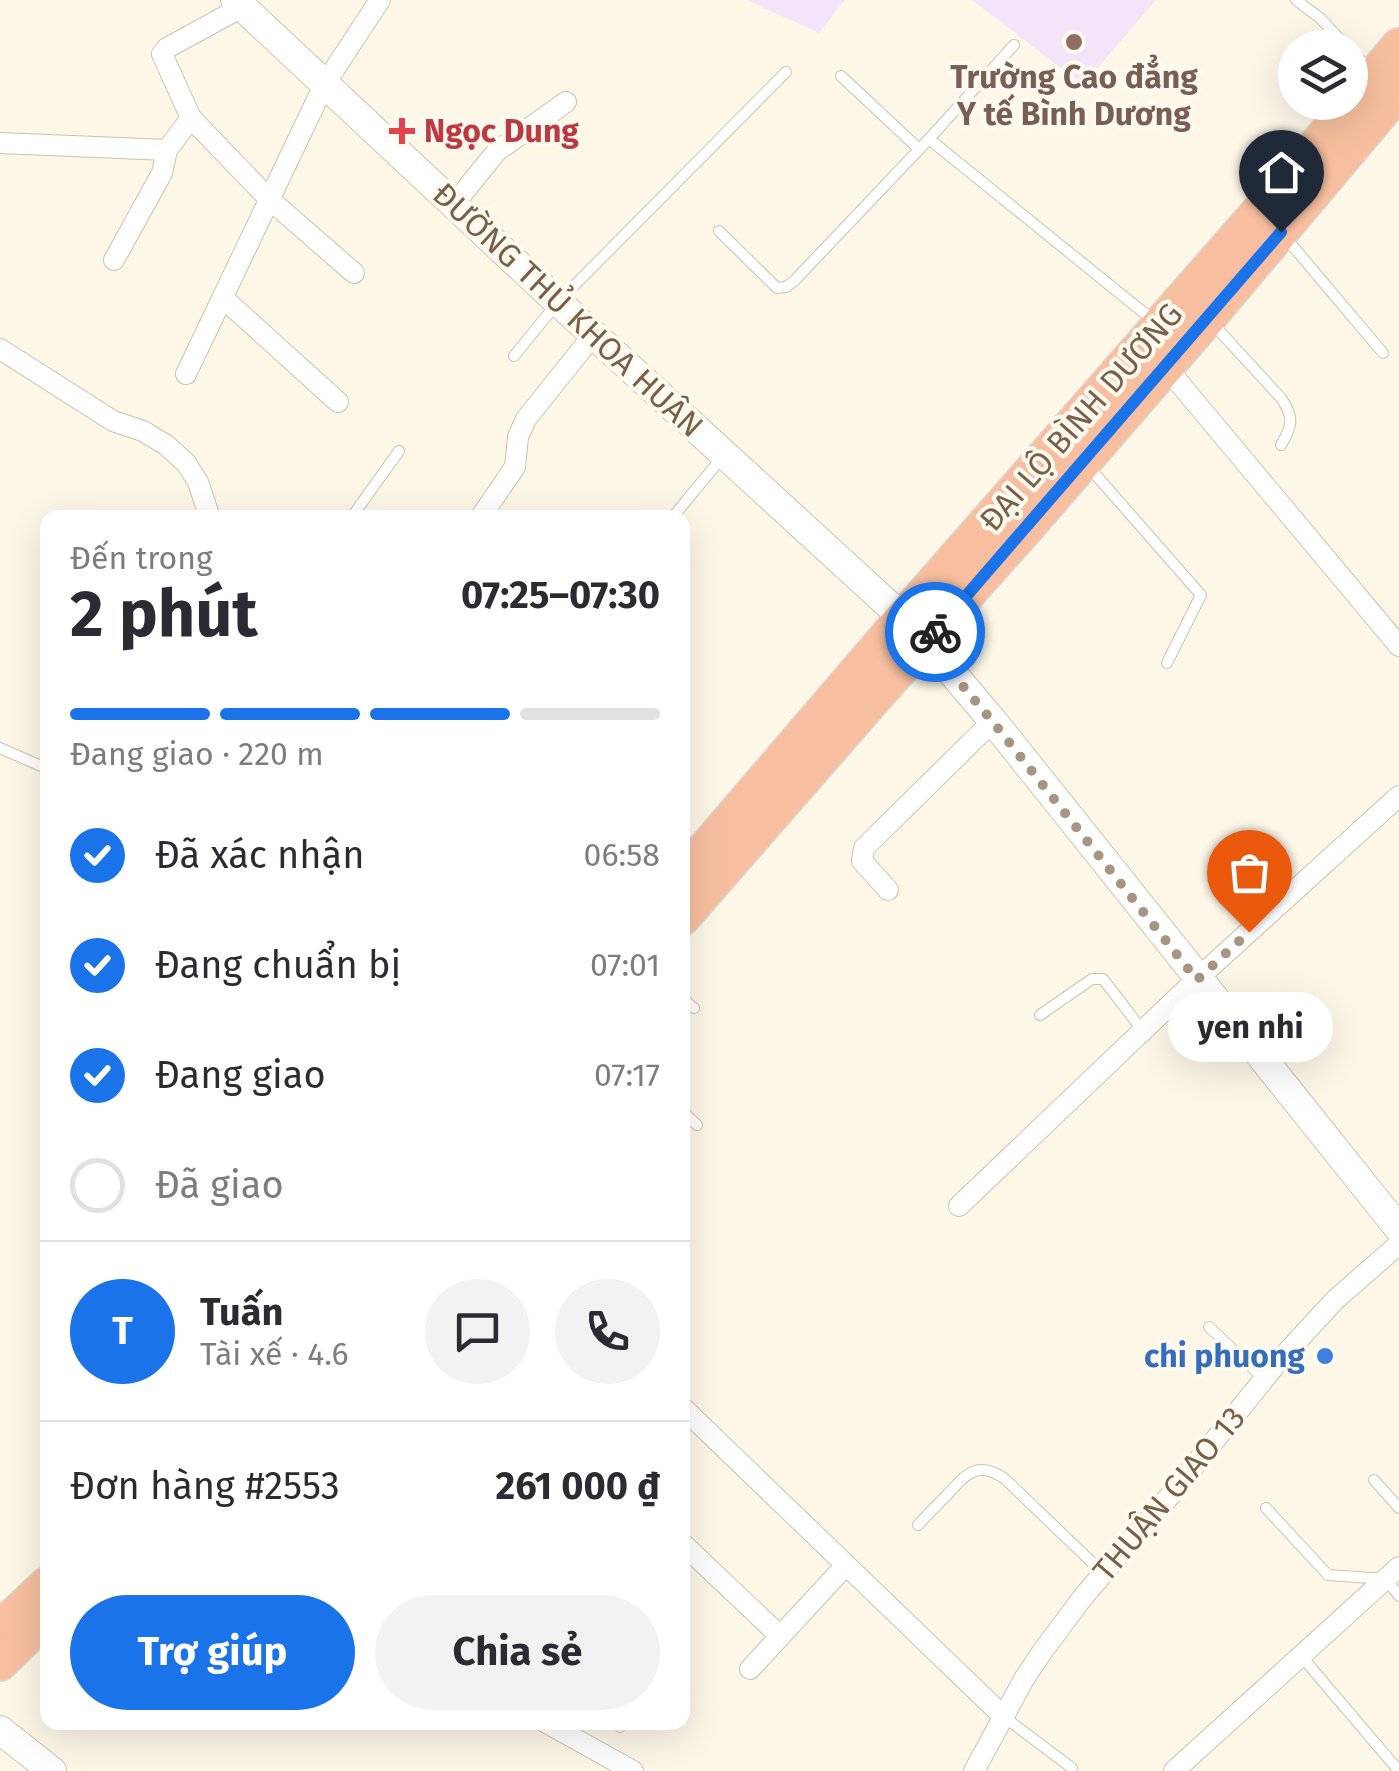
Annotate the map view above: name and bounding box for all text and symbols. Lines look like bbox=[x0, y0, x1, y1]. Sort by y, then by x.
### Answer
map controls bbox=[1278, 30, 1368, 120]
button: layers bbox=[1278, 30, 1368, 120]
marker: Trường Cao đẳng Y tế Bình Dương bbox=[1063, 31, 1085, 53]
place label: Trường Cao đẳng Y tế Bình Dương bbox=[950, 54, 1198, 133]
place label: Ngọc Dung bbox=[424, 112, 579, 150]
marker: Ngọc Dung bbox=[389, 118, 415, 144]
pin bbox=[1239, 130, 1324, 233]
icon: home bbox=[1254, 145, 1309, 200]
street label: ĐƯỜNG THỦ KHOA HUÂN bbox=[425, 173, 712, 445]
street label: ĐẠI LỘ BÌNH DƯƠNG bbox=[972, 295, 1190, 539]
text: Đến trong bbox=[70, 539, 213, 577]
text: 07:25–07:30 bbox=[461, 572, 660, 618]
text: 2 phút bbox=[70, 575, 258, 653]
courier bbox=[885, 582, 985, 682]
icon: bike bbox=[908, 605, 963, 660]
text: Đang giao · 220 m bbox=[70, 735, 324, 773]
icon: check bbox=[70, 828, 125, 883]
pin bbox=[1207, 830, 1292, 933]
text: Đã xác nhận bbox=[155, 832, 365, 878]
text: 06:58 bbox=[584, 836, 660, 874]
icon: bag bbox=[1222, 845, 1277, 900]
icon: check bbox=[70, 938, 125, 993]
text: Đang chuẩn bị bbox=[155, 942, 401, 988]
text: 07:01 bbox=[590, 946, 660, 984]
callout: yen nhi bbox=[1166, 992, 1332, 1062]
text: yen nhi bbox=[1198, 1008, 1303, 1046]
icon: check bbox=[70, 1048, 125, 1103]
text: Đang giao bbox=[155, 1052, 326, 1098]
text: 07:17 bbox=[594, 1056, 660, 1094]
text: Đã giao bbox=[155, 1162, 284, 1208]
button: chat bbox=[425, 1279, 530, 1384]
button: phone bbox=[555, 1279, 660, 1384]
text: Tuấn bbox=[200, 1289, 284, 1335]
text: T bbox=[112, 1308, 133, 1354]
text: Tài xế · 4.6 bbox=[200, 1335, 349, 1373]
place label: chi phuong bbox=[1144, 1337, 1305, 1375]
marker: chi phuong bbox=[1314, 1345, 1336, 1367]
street label: THUẬN GIAO 13 bbox=[1085, 1399, 1253, 1589]
text: Đơn hàng #2553 bbox=[70, 1463, 340, 1509]
text: 261 000 ₫ bbox=[496, 1463, 660, 1509]
button: Trợ giúp bbox=[70, 1595, 355, 1710]
button: Chia sẻ bbox=[375, 1595, 660, 1710]

